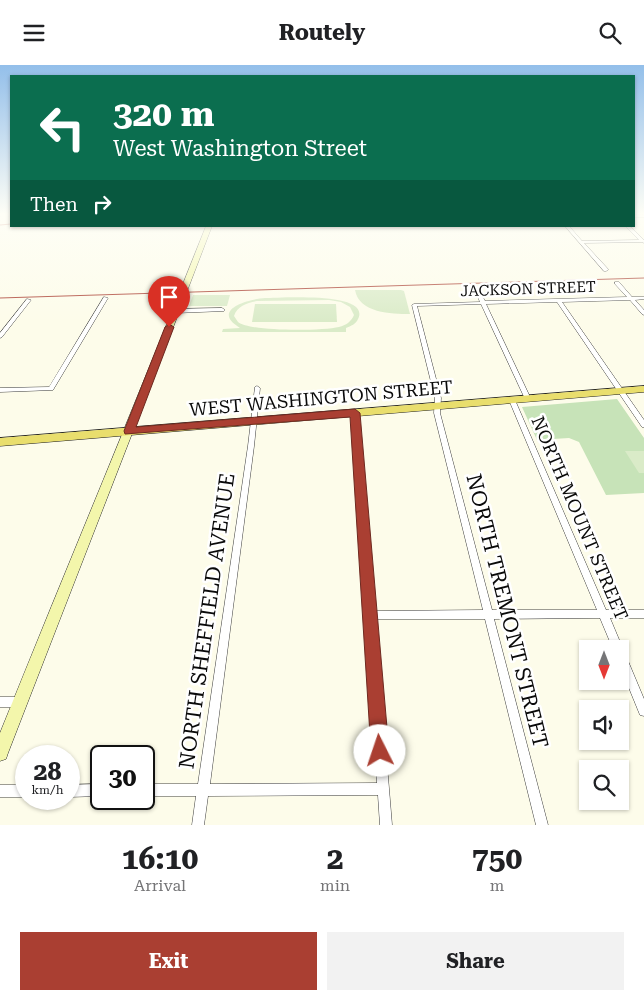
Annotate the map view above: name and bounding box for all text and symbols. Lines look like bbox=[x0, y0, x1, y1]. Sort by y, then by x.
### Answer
icon: menu bbox=[20, 19, 48, 47]
icon: search bbox=[596, 19, 624, 47]
text: Routely bbox=[279, 20, 365, 45]
text: 320 m bbox=[113, 94, 214, 135]
icon: left bbox=[30, 95, 95, 160]
text: West Washington Street bbox=[113, 136, 367, 161]
icon: right bbox=[88, 190, 116, 218]
text: Then bbox=[30, 193, 78, 216]
pin bbox=[148, 276, 190, 327]
street label: JACKSON STREET bbox=[460, 278, 596, 300]
icon: arrive bbox=[155, 283, 183, 311]
street label: WEST WASHINGTON STREET bbox=[188, 376, 454, 420]
street label: NORTH MOUNT STREET bbox=[527, 413, 633, 623]
street label: NORTH TREMONT STREET bbox=[461, 471, 553, 751]
street label: NORTH SHEFFIELD AVENUE bbox=[174, 472, 240, 770]
north arrow bbox=[579, 640, 629, 690]
map controls bbox=[579, 640, 629, 810]
button: sound bbox=[579, 700, 629, 750]
position arrow bbox=[353, 724, 405, 776]
speed limit sign: 30 bbox=[90, 745, 155, 810]
text: 28 bbox=[33, 757, 62, 786]
button: search bbox=[579, 760, 629, 810]
text: km/h bbox=[31, 783, 64, 797]
text: 16:10 bbox=[122, 841, 198, 876]
text: 2 bbox=[327, 841, 343, 876]
text: 750 bbox=[472, 841, 522, 876]
text: Arrival bbox=[134, 876, 186, 895]
text: min bbox=[320, 876, 350, 895]
text: m bbox=[490, 876, 504, 895]
button: Exit bbox=[20, 932, 317, 990]
button: Share bbox=[327, 932, 624, 990]

